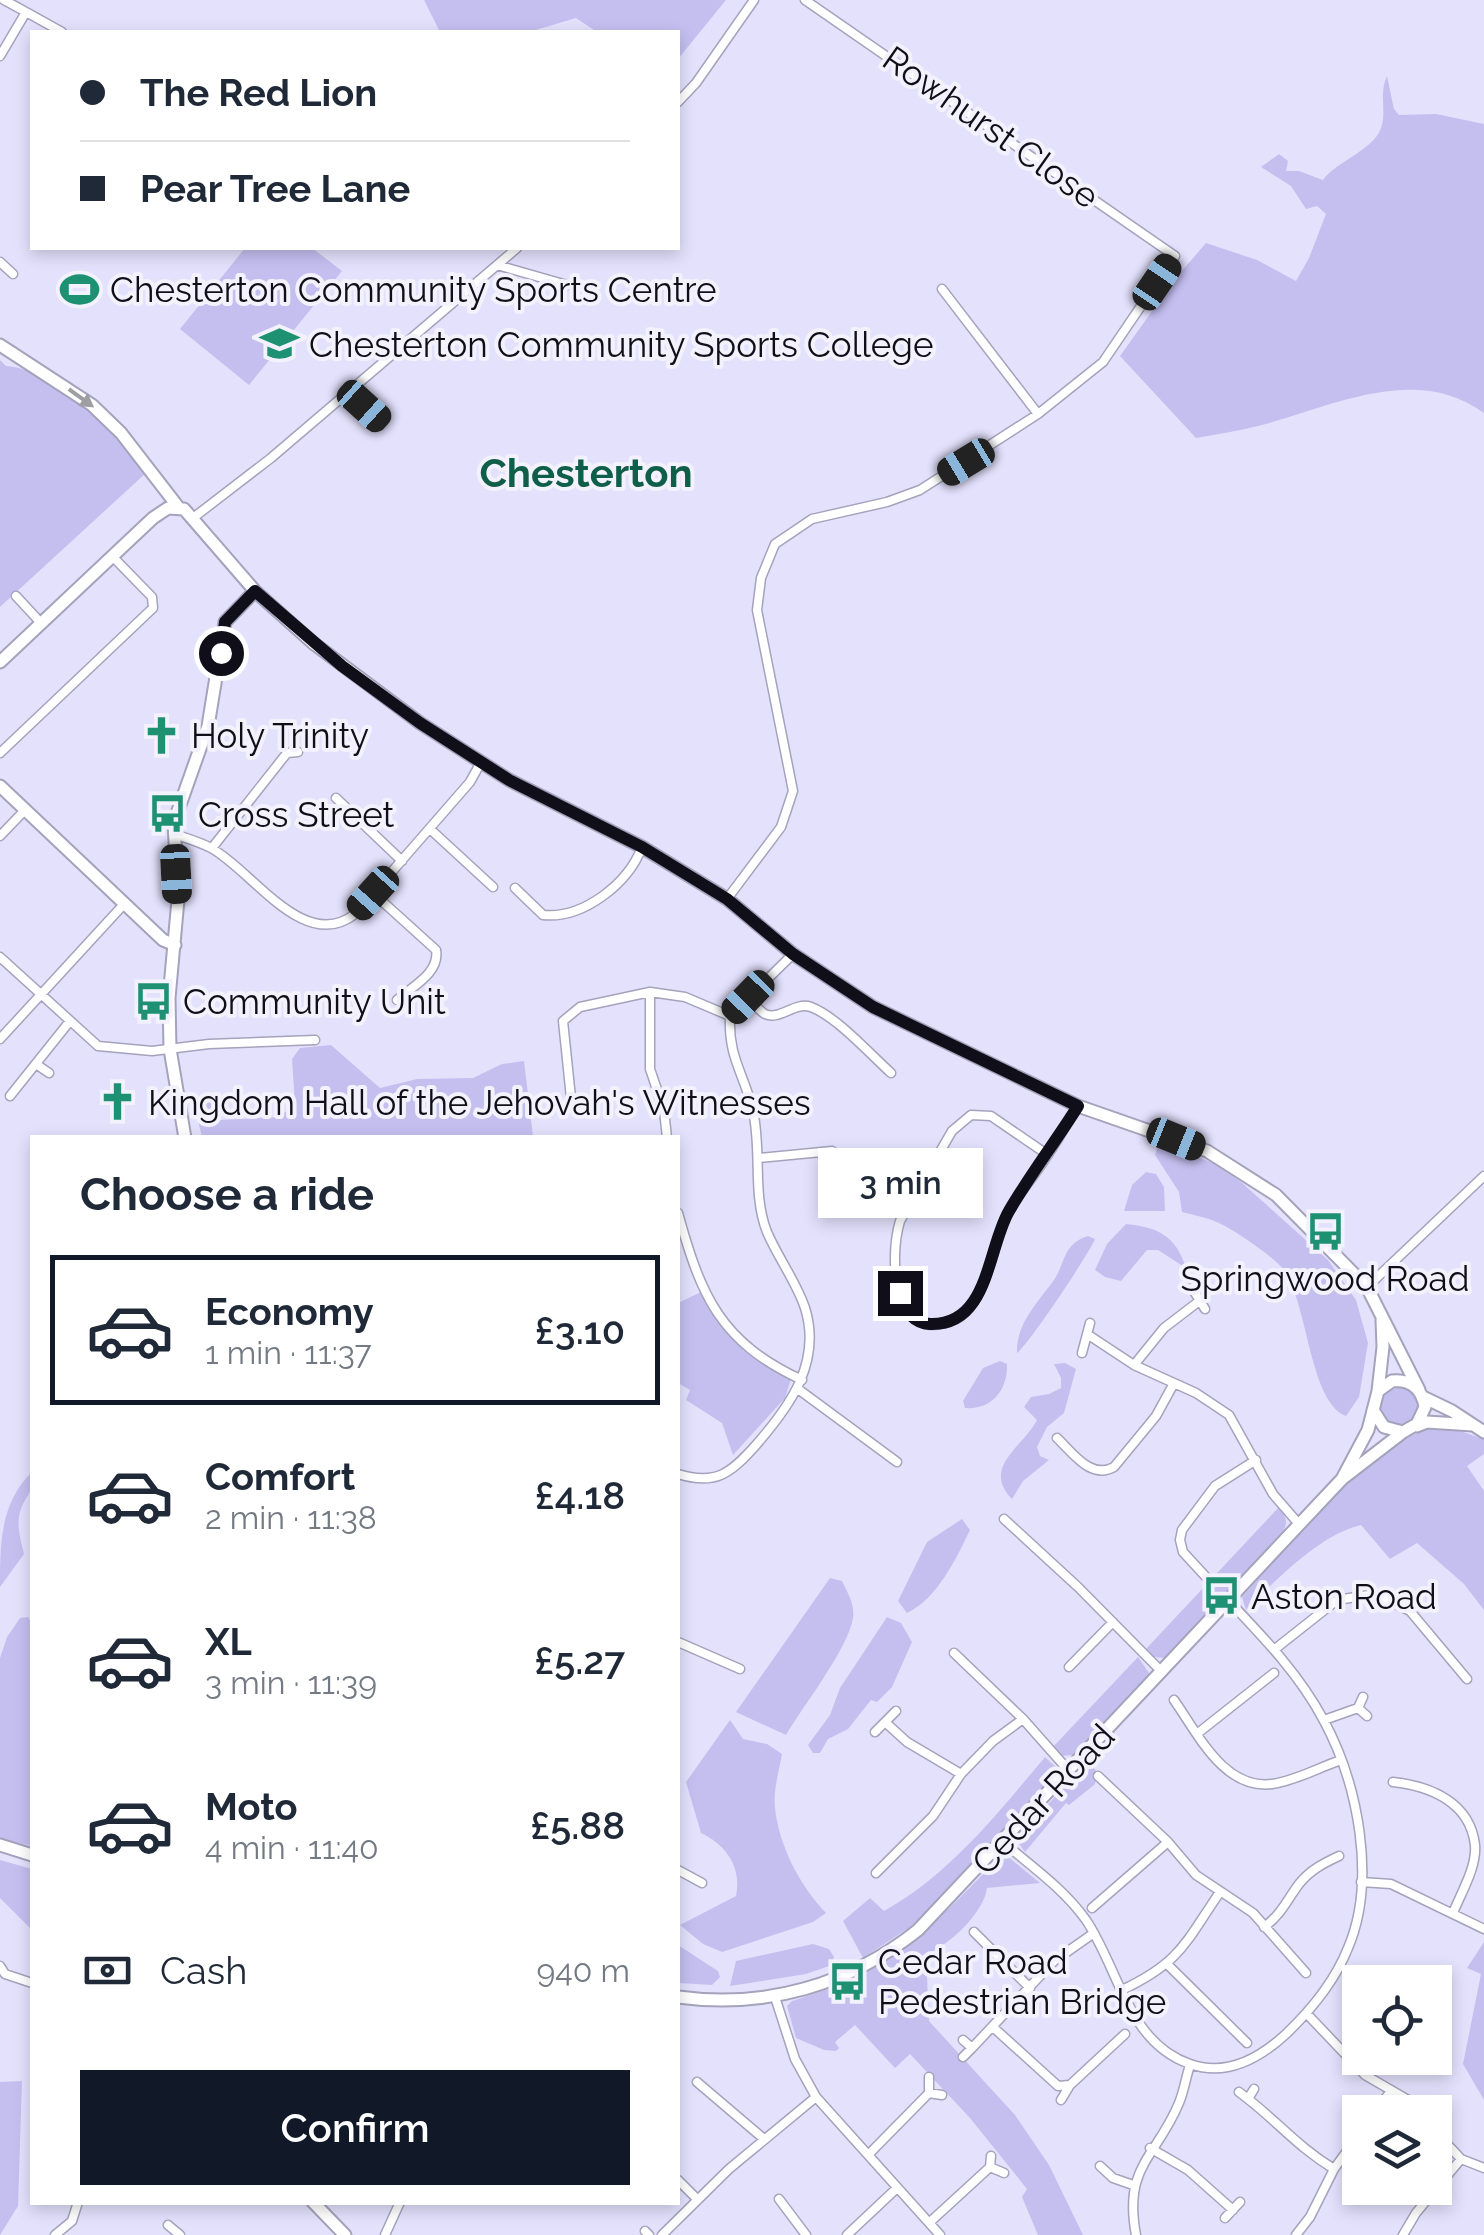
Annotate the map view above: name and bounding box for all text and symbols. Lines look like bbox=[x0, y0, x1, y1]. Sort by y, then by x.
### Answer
street label: Rowhurst Close bbox=[875, 37, 1107, 217]
text: The Red Lion bbox=[140, 70, 377, 115]
text: Pear Tree Lane bbox=[140, 166, 410, 211]
car bbox=[1128, 249, 1186, 315]
sports icon: Chesterton Community Sports Centre bbox=[59, 268, 101, 310]
place label: Chesterton Community Sports Centre bbox=[110, 269, 717, 310]
school or university icon: Chesterton Community Sports College bbox=[258, 323, 300, 365]
place label: Chesterton Community Sports College bbox=[309, 324, 933, 365]
car bbox=[332, 375, 396, 437]
one-way arrow bbox=[68, 388, 94, 408]
car bbox=[933, 434, 999, 490]
district label: Chesterton bbox=[479, 449, 693, 496]
route start bbox=[199, 631, 244, 676]
church icon: Holy Trinity bbox=[140, 714, 182, 756]
place label: Holy Trinity bbox=[191, 715, 369, 756]
bus stop icon: Cross Street bbox=[147, 793, 189, 835]
place label: Cross Street bbox=[198, 794, 395, 835]
car bbox=[159, 843, 193, 905]
car bbox=[342, 861, 404, 925]
car bbox=[716, 965, 780, 1029]
bus stop icon: Community Unit bbox=[132, 980, 174, 1022]
place label: Community Unit bbox=[183, 981, 446, 1022]
church icon: Kingdom Hall of the Jehovah's Witnesses bbox=[97, 1081, 139, 1123]
place label: Kingdom Hall of the Jehovah's Witnesses bbox=[148, 1082, 811, 1123]
car bbox=[1143, 1114, 1209, 1164]
callout: 3 min bbox=[818, 1148, 982, 1218]
text: 3 min bbox=[860, 1164, 941, 1201]
text: Choose a ride bbox=[80, 1168, 374, 1221]
bus stop icon: Springwood Road bbox=[1304, 1210, 1346, 1252]
place label: Springwood Road bbox=[1181, 1258, 1469, 1299]
route end bbox=[878, 1271, 923, 1316]
icon: car bbox=[85, 1285, 175, 1375]
text: Economy bbox=[205, 1289, 374, 1334]
text: £3.10 bbox=[535, 1308, 625, 1353]
text: 1 min · 11:37 bbox=[205, 1334, 372, 1371]
icon: car bbox=[85, 1450, 175, 1540]
text: Comfort bbox=[205, 1454, 355, 1499]
text: £4.18 bbox=[535, 1473, 625, 1518]
text: 2 min · 11:38 bbox=[205, 1499, 377, 1536]
bus stop icon: Aston Road bbox=[1200, 1575, 1242, 1617]
place label: Aston Road bbox=[1251, 1576, 1437, 1617]
icon: car bbox=[85, 1615, 175, 1705]
text: XL bbox=[205, 1619, 252, 1664]
text: £5.27 bbox=[534, 1638, 625, 1683]
text: 3 min · 11:39 bbox=[205, 1664, 377, 1701]
street label: Cedar Road bbox=[963, 1716, 1123, 1882]
icon: car bbox=[85, 1780, 175, 1870]
text: Moto bbox=[205, 1784, 298, 1829]
text: £5.88 bbox=[530, 1803, 625, 1848]
text: 4 min · 11:40 bbox=[205, 1829, 379, 1866]
place label: Cedar Road Pedestrian Bridge bbox=[878, 1941, 1166, 2022]
icon: cash bbox=[80, 1943, 135, 1998]
text: Cash bbox=[160, 1948, 247, 1993]
text: 940 m bbox=[537, 1952, 630, 1989]
bus stop icon: Cedar Road Pedestrian Bridge bbox=[827, 1960, 869, 2002]
map controls bbox=[1342, 1965, 1452, 2205]
button: locate bbox=[1342, 1965, 1452, 2075]
button: Confirm bbox=[80, 2070, 630, 2185]
button: layers bbox=[1342, 2095, 1452, 2205]

